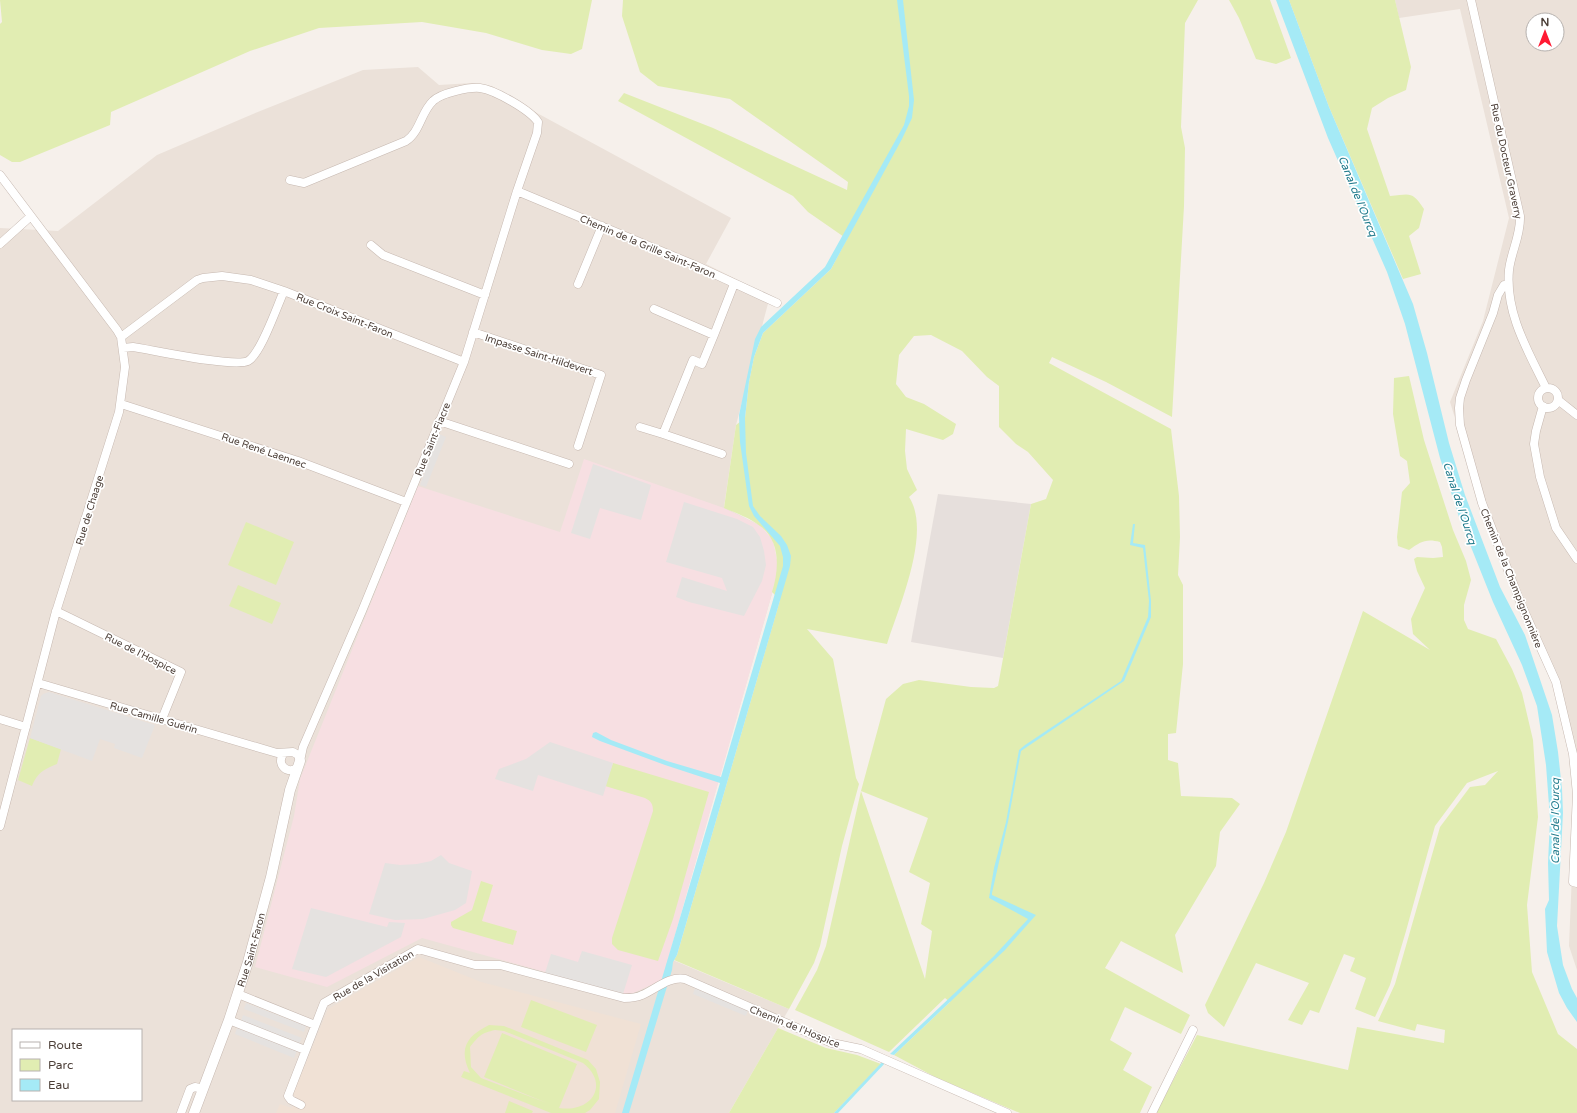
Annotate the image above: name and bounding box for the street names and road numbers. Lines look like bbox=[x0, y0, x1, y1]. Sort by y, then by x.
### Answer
street label: Rue du Docteur Graverry bbox=[1488, 102, 1524, 221]
street label: Chemin de la Grille Saint-Faron bbox=[578, 213, 717, 281]
street label: Rue Croix Saint-Faron bbox=[294, 291, 395, 341]
street label: Impasse Saint-Hildevert bbox=[483, 332, 594, 378]
street label: Rue Saint-Fiacre bbox=[413, 400, 453, 478]
street label: Rue René Laennec bbox=[220, 431, 308, 471]
street label: Rue de Chaage bbox=[74, 474, 106, 547]
street label: Chemin de la Champignonnière bbox=[1478, 507, 1545, 650]
street label: Rue de l'Hospice bbox=[103, 631, 179, 677]
street label: Rue Camille Guérin bbox=[108, 700, 199, 736]
street label: Rue Saint-Faron bbox=[235, 912, 268, 989]
street label: Rue de la Visitation bbox=[331, 948, 416, 1004]
street label: Chemin de l'Hospice bbox=[748, 1003, 842, 1051]

